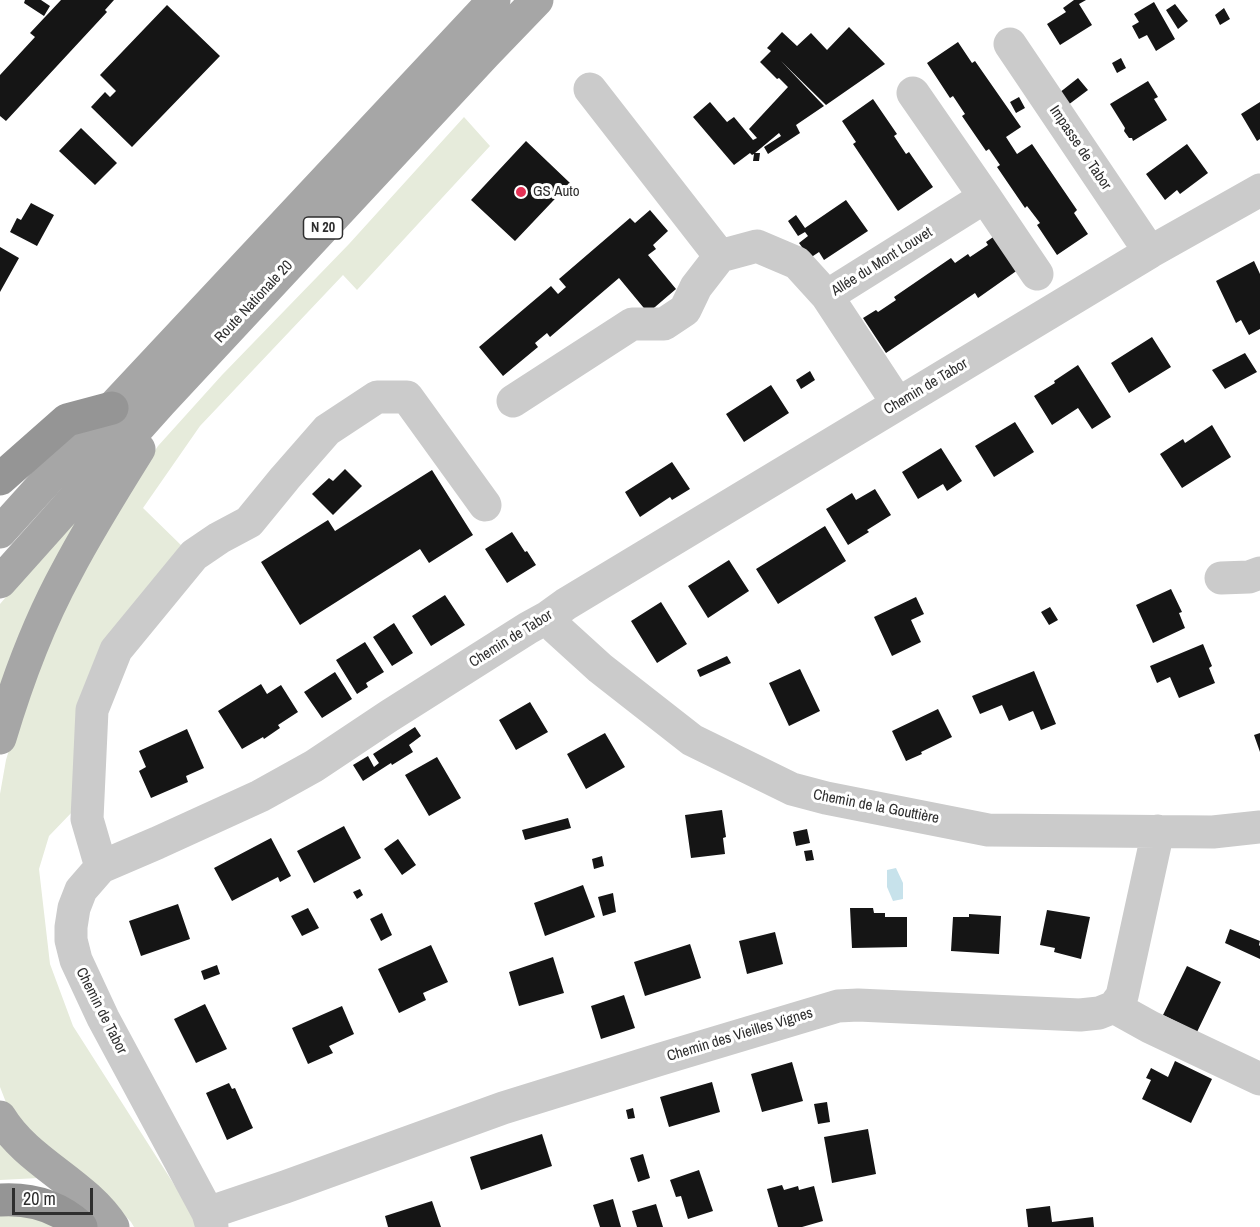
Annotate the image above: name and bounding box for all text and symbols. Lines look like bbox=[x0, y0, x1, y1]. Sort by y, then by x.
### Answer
street label: Impasse de Tabor bbox=[1045, 102, 1115, 194]
place label: GS Auto bbox=[533, 183, 579, 201]
marker: GS Auto bbox=[514, 185, 528, 199]
road number: N 20 bbox=[304, 217, 342, 239]
street label: Allée du Mont Louvet bbox=[828, 224, 936, 300]
street label: Route Nationale 20 bbox=[211, 257, 297, 347]
street label: Chemin de Tabor bbox=[881, 355, 971, 419]
street label: Chemin de Tabor bbox=[466, 606, 556, 672]
street label: Chemin de la Gouttière bbox=[812, 786, 940, 828]
street label: Chemin de Tabor bbox=[72, 965, 130, 1057]
street label: Chemin des Vieilles Vignes bbox=[665, 1004, 815, 1066]
scale bar bbox=[15, 1176, 96, 1214]
text: 20 m bbox=[23, 1186, 56, 1211]

